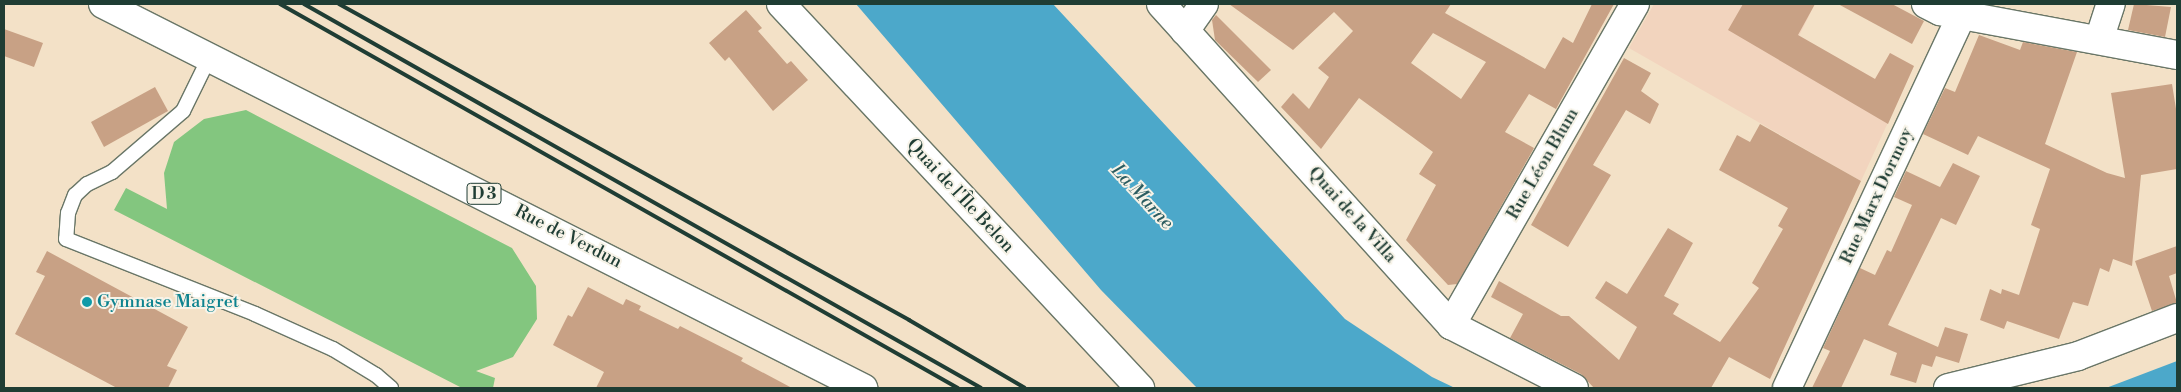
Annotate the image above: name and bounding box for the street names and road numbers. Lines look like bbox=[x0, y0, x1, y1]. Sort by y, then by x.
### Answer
street label: Rue Léon Blum bbox=[1502, 104, 1584, 224]
street label: Rue Marx Dormoy bbox=[1836, 124, 1918, 268]
street label: Quai de l'Île Belon bbox=[902, 134, 1018, 258]
street label: Quai de la Villa bbox=[1303, 163, 1401, 267]
road number: D 3 bbox=[466, 180, 502, 208]
street label: Rue de Verdun bbox=[511, 201, 625, 273]

